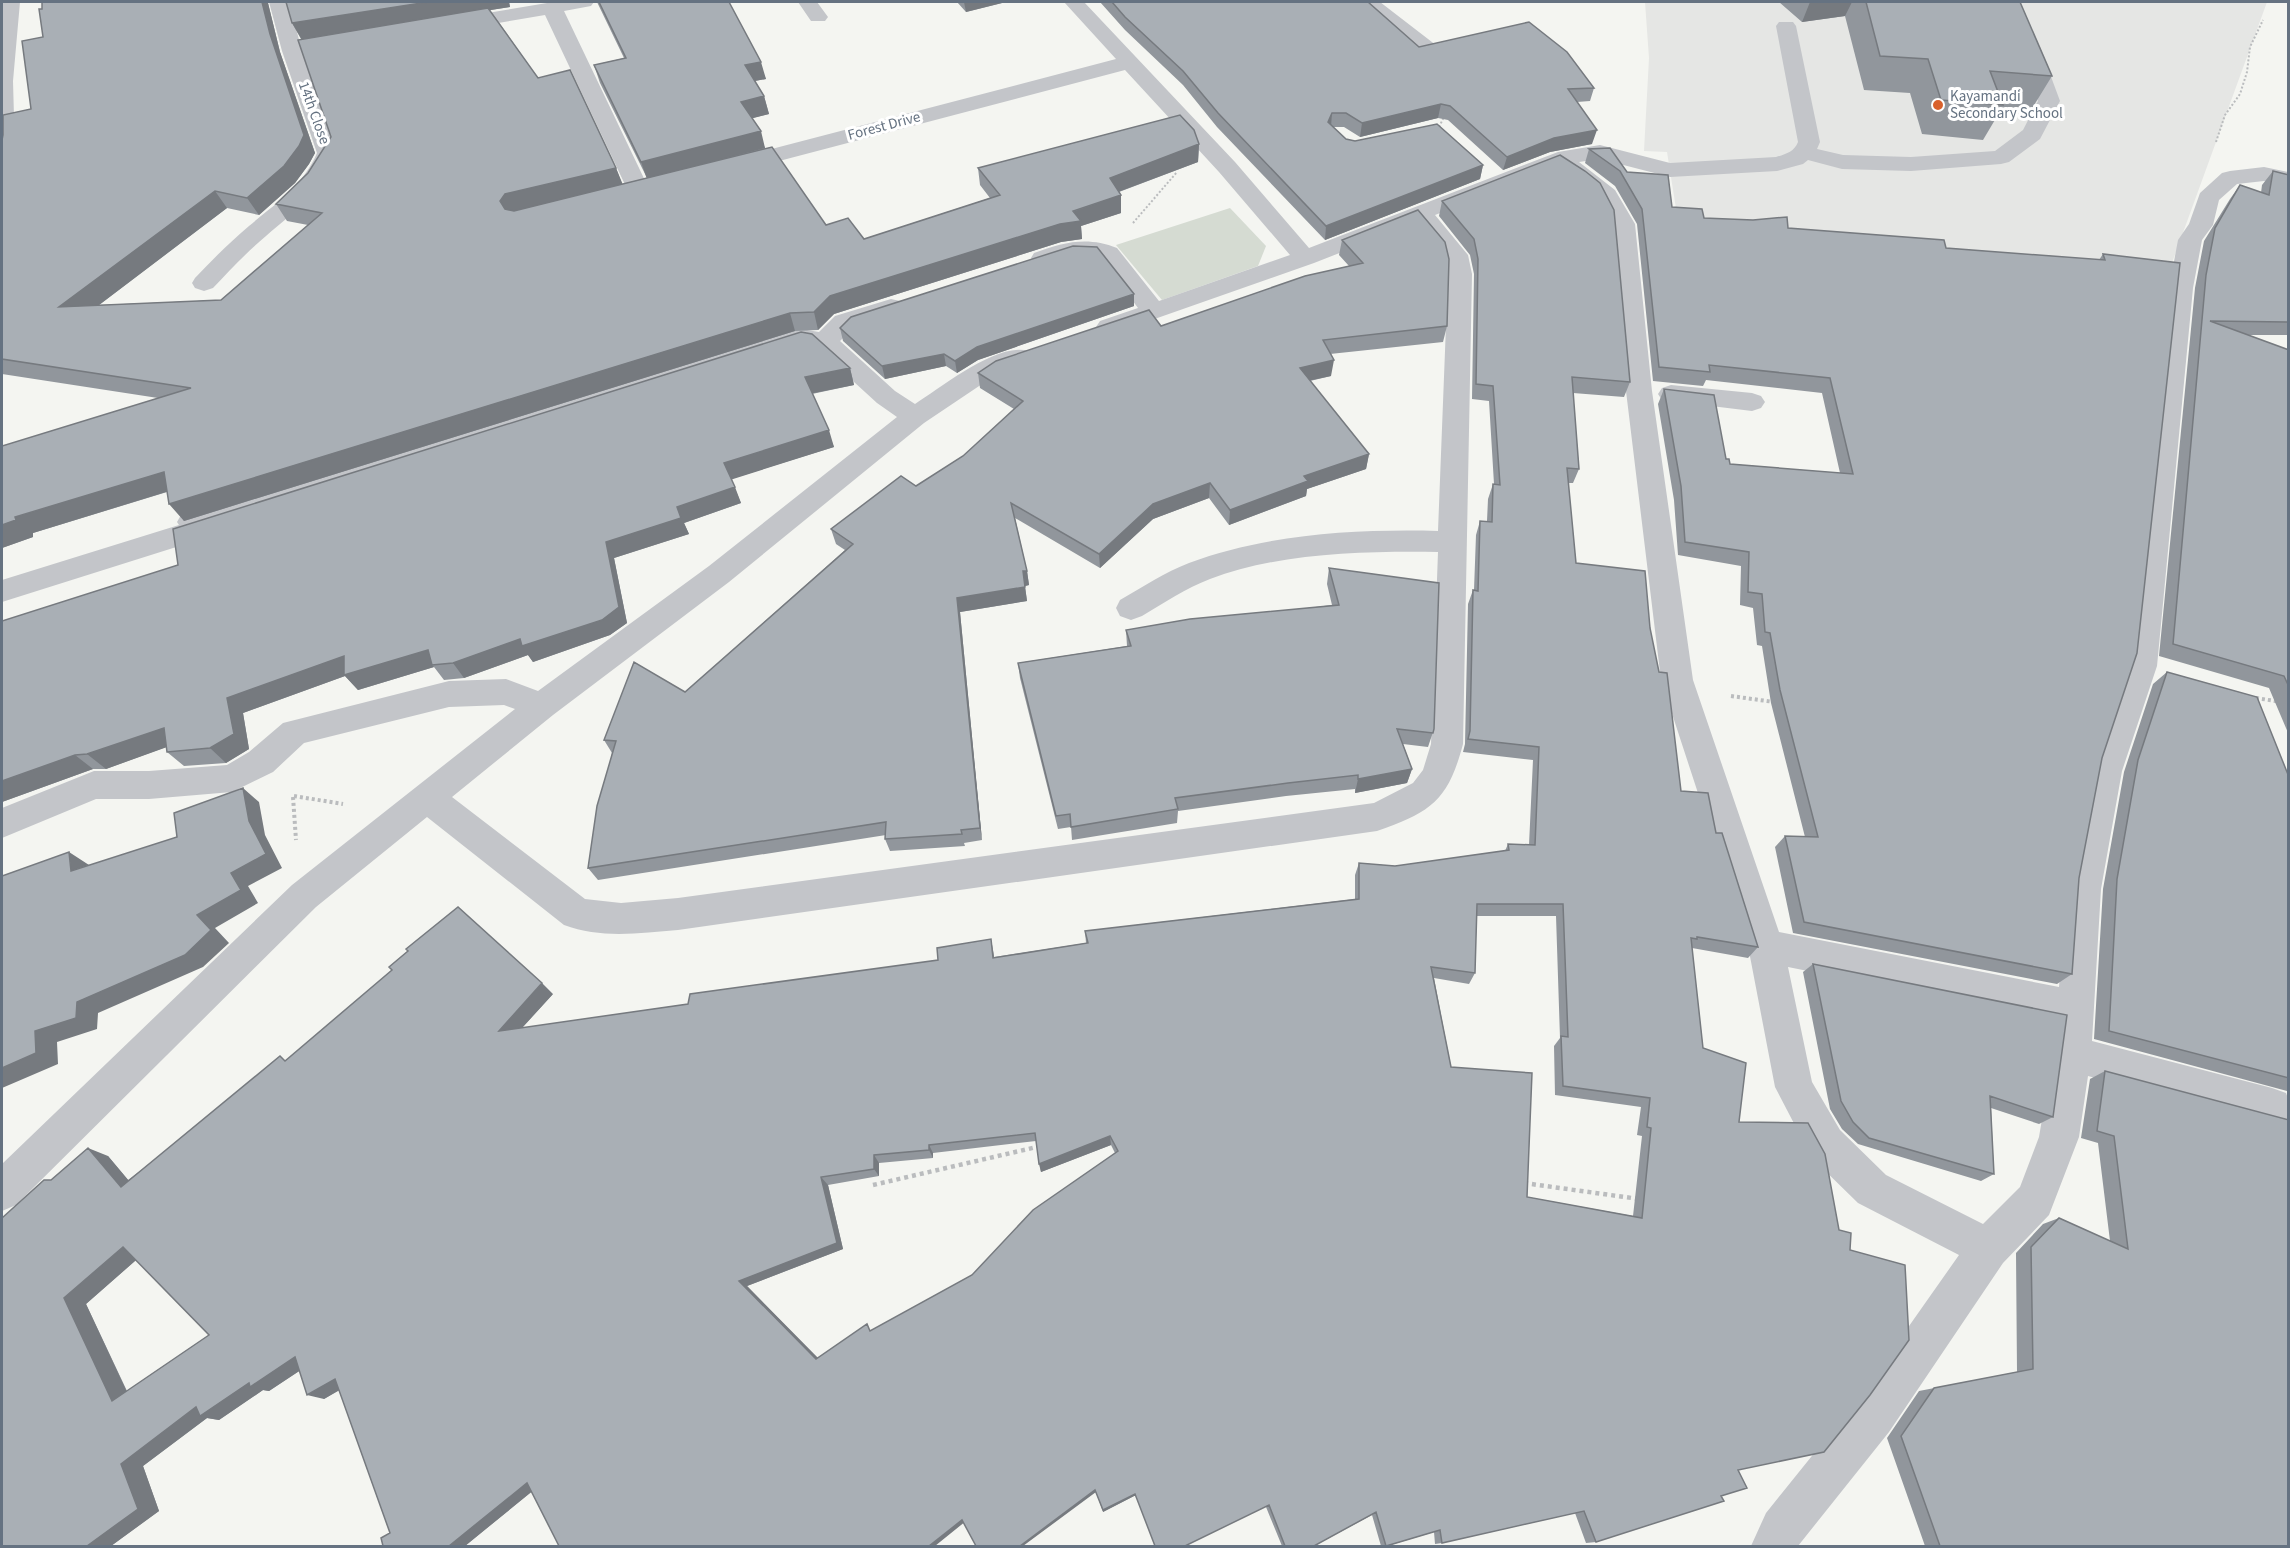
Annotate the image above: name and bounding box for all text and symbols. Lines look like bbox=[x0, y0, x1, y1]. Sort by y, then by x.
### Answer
street label: 14th Close bbox=[293, 79, 335, 147]
place label: Kayamandi Secondary School bbox=[1950, 86, 2063, 124]
marker: Kayamandi Secondary School bbox=[1931, 98, 1945, 112]
street label: Forest Drive bbox=[845, 106, 923, 146]

